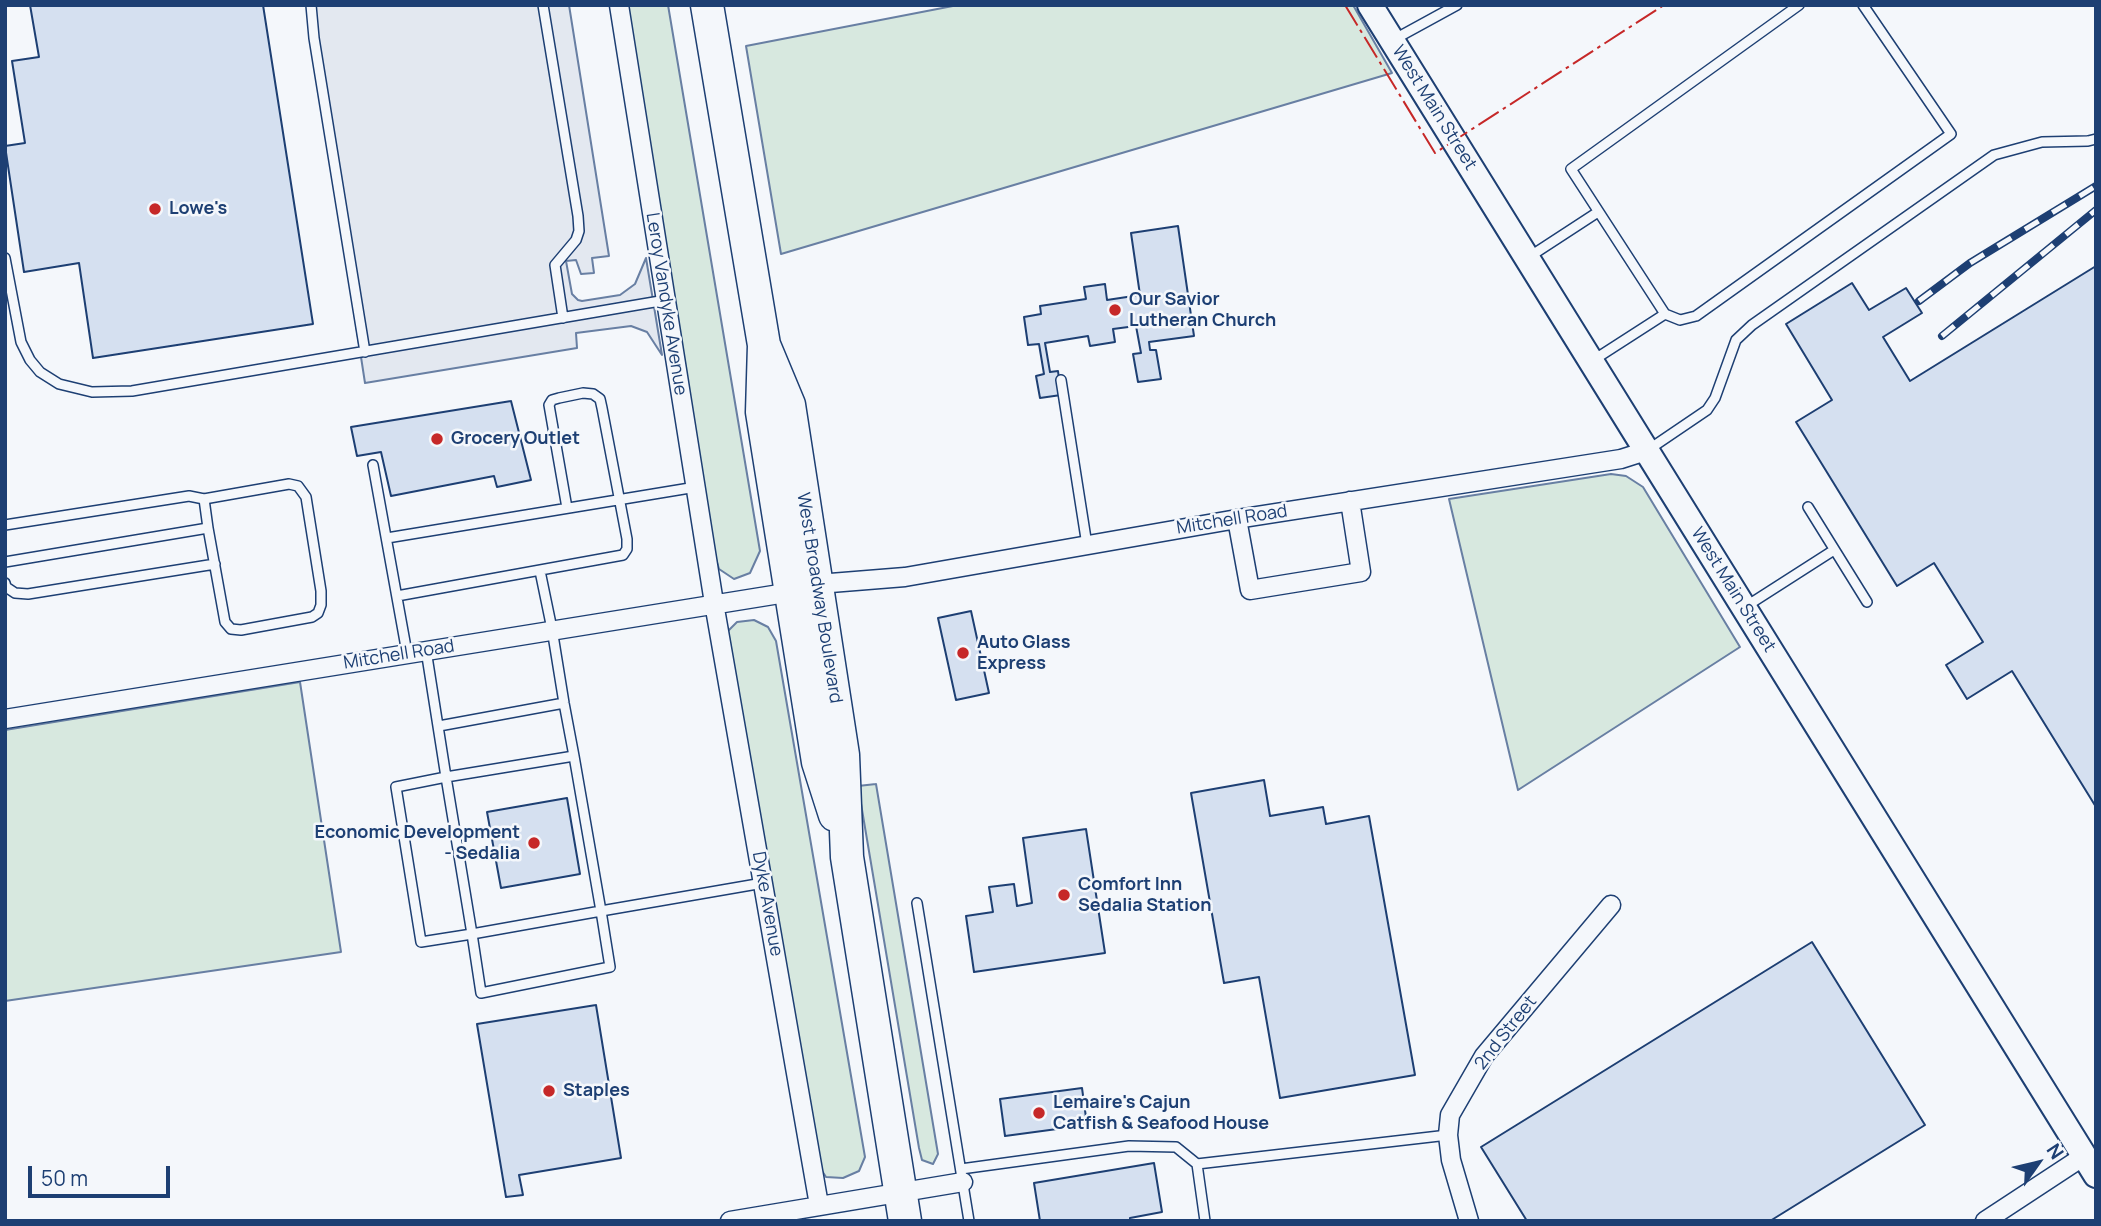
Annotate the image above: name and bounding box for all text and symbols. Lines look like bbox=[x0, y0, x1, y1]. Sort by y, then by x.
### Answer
street label: West Main Street bbox=[1387, 42, 1481, 174]
place label: Lowe's bbox=[169, 198, 227, 220]
marker: Lowe's bbox=[147, 201, 163, 217]
street label: Leroy Vandyke Avenue bbox=[641, 211, 691, 397]
place label: Our Savior Lutheran Church bbox=[1129, 289, 1276, 332]
marker: Our Savior Lutheran Church bbox=[1107, 302, 1123, 318]
place label: Grocery Outlet bbox=[451, 428, 580, 450]
marker: Grocery Outlet bbox=[429, 431, 445, 447]
street label: West Broadway Boulevard bbox=[792, 491, 846, 705]
street label: Mitchell Road bbox=[1175, 501, 1289, 539]
street label: West Main Street bbox=[1686, 524, 1780, 656]
place label: Auto Glass Express bbox=[977, 632, 1070, 674]
street label: Mitchell Road bbox=[342, 636, 456, 674]
marker: Auto Glass Express bbox=[955, 645, 971, 661]
place label: Economic Development - Sedalia bbox=[314, 822, 520, 864]
marker: Economic Development - Sedalia bbox=[526, 835, 542, 851]
street label: Dyke Avenue bbox=[747, 850, 787, 958]
place label: Comfort Inn Sedalia Station bbox=[1078, 874, 1211, 917]
marker: Comfort Inn Sedalia Station bbox=[1056, 887, 1072, 903]
street label: 2nd Street bbox=[1470, 992, 1542, 1074]
place label: Staples bbox=[563, 1080, 630, 1102]
marker: Staples bbox=[541, 1083, 557, 1099]
place label: Lemaire's Cajun Catfish & Seafood House bbox=[1053, 1092, 1269, 1134]
marker: Lemaire's Cajun Catfish & Seafood House bbox=[1031, 1105, 1047, 1121]
north arrow bbox=[2003, 1128, 2073, 1198]
text: N bbox=[2041, 1138, 2070, 1164]
scale bar bbox=[32, 1152, 173, 1196]
text: 50 m bbox=[41, 1164, 88, 1192]

